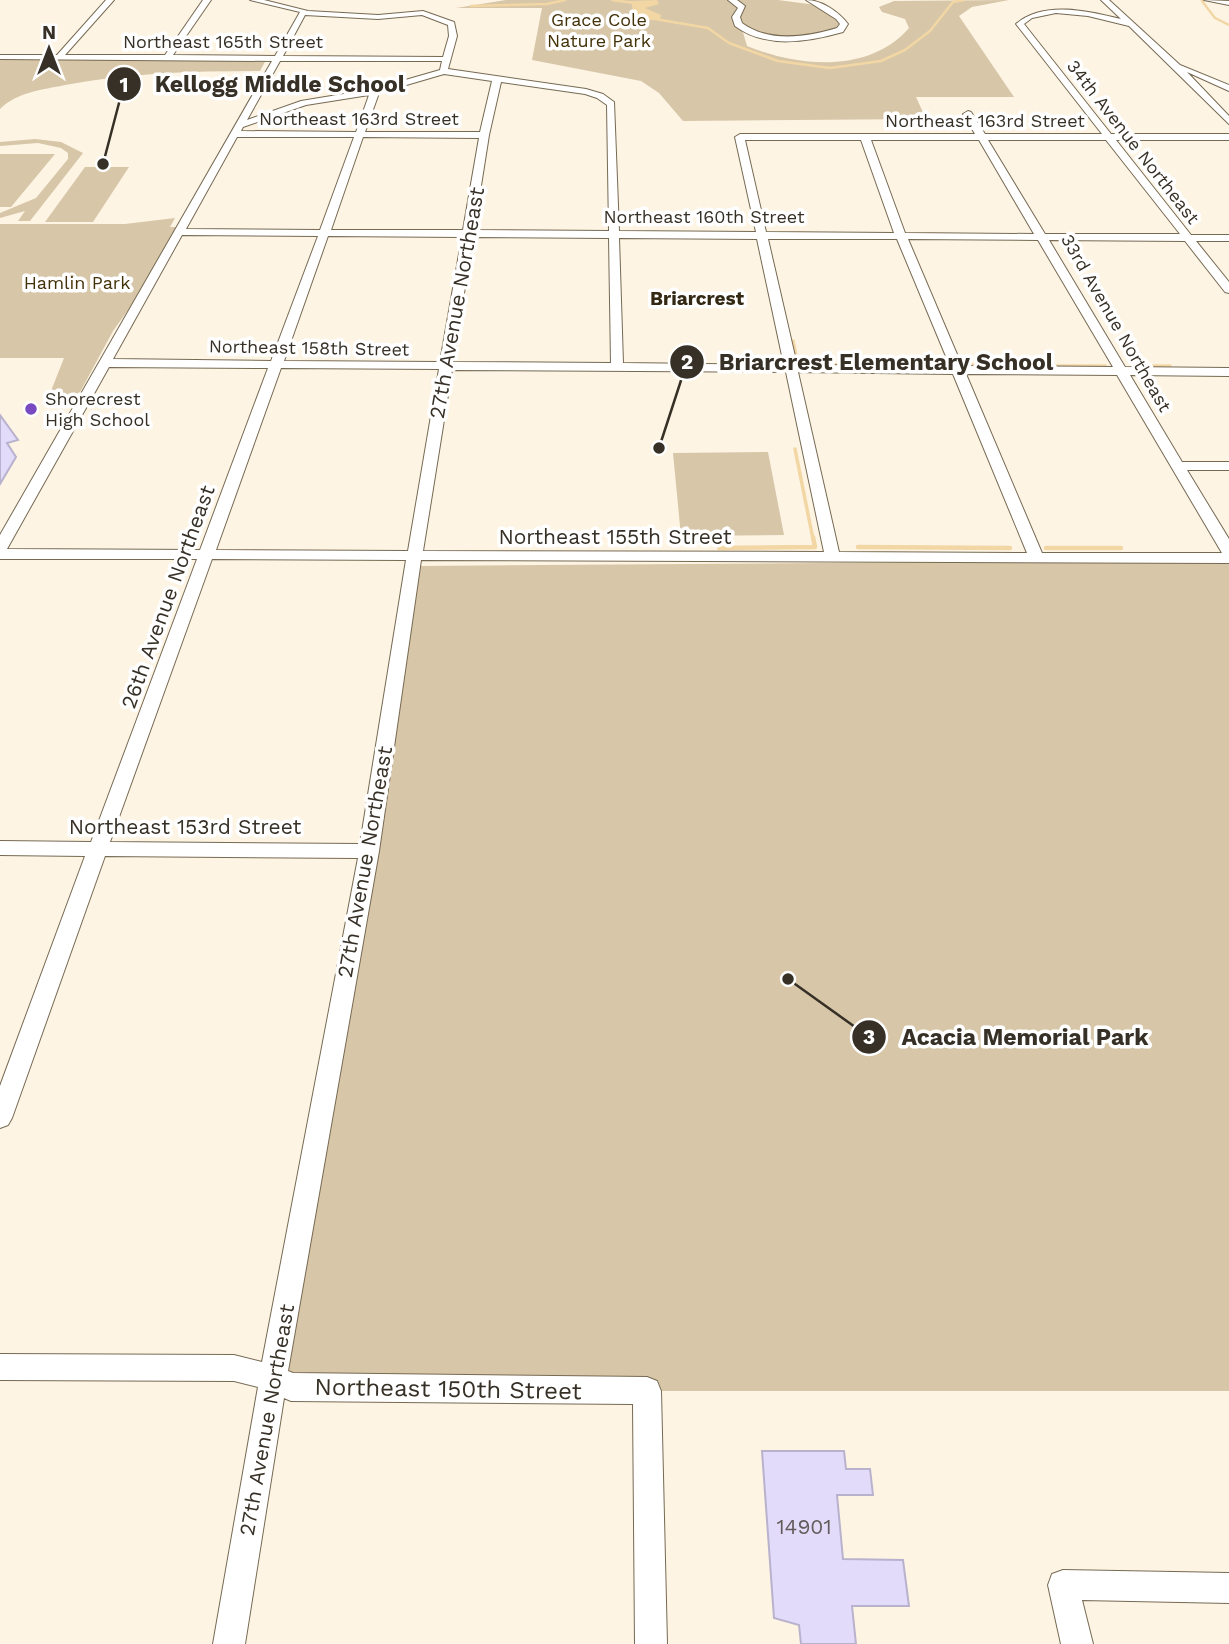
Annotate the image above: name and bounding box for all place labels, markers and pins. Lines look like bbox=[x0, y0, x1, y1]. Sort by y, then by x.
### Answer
callout: Kellogg Middle School bbox=[106, 62, 420, 106]
callout: Briarcrest Elementary School bbox=[669, 340, 1067, 384]
place label: Shorecrest High School bbox=[45, 388, 150, 430]
marker: Shorecrest High School bbox=[23, 401, 39, 417]
callout: Acacia Memorial Park bbox=[852, 1015, 1162, 1059]

